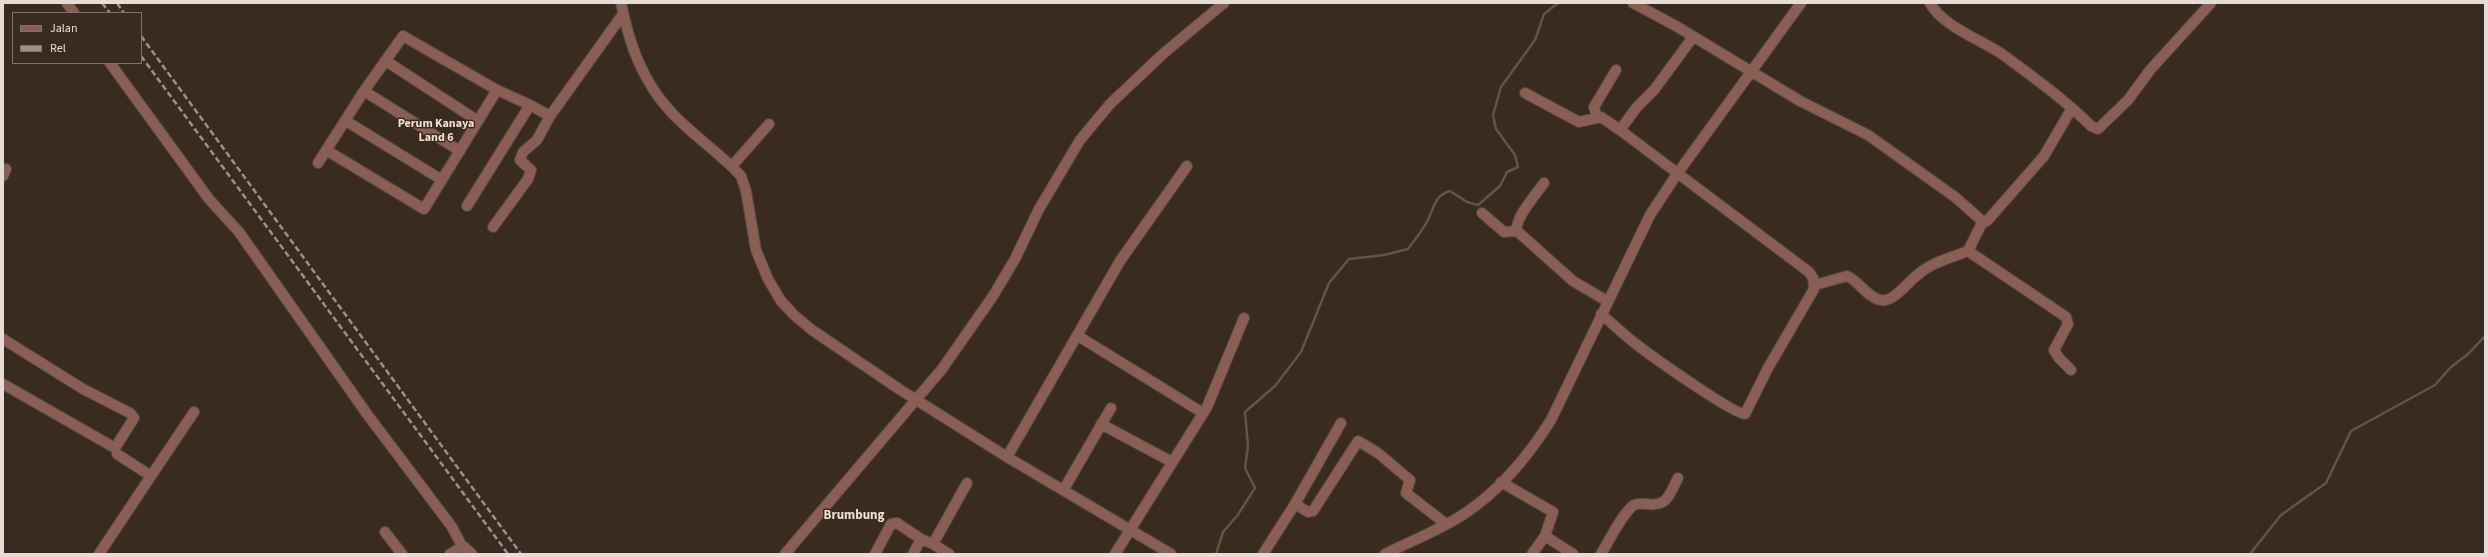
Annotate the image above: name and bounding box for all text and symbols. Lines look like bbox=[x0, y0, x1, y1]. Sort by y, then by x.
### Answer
legend bbox=[12, 12, 142, 64]
text: Jalan bbox=[50, 20, 77, 37]
text: Rel bbox=[50, 40, 66, 57]
district label: Perum Kanaya Land 6 bbox=[398, 117, 474, 145]
district label: Brumbung bbox=[824, 508, 884, 524]

